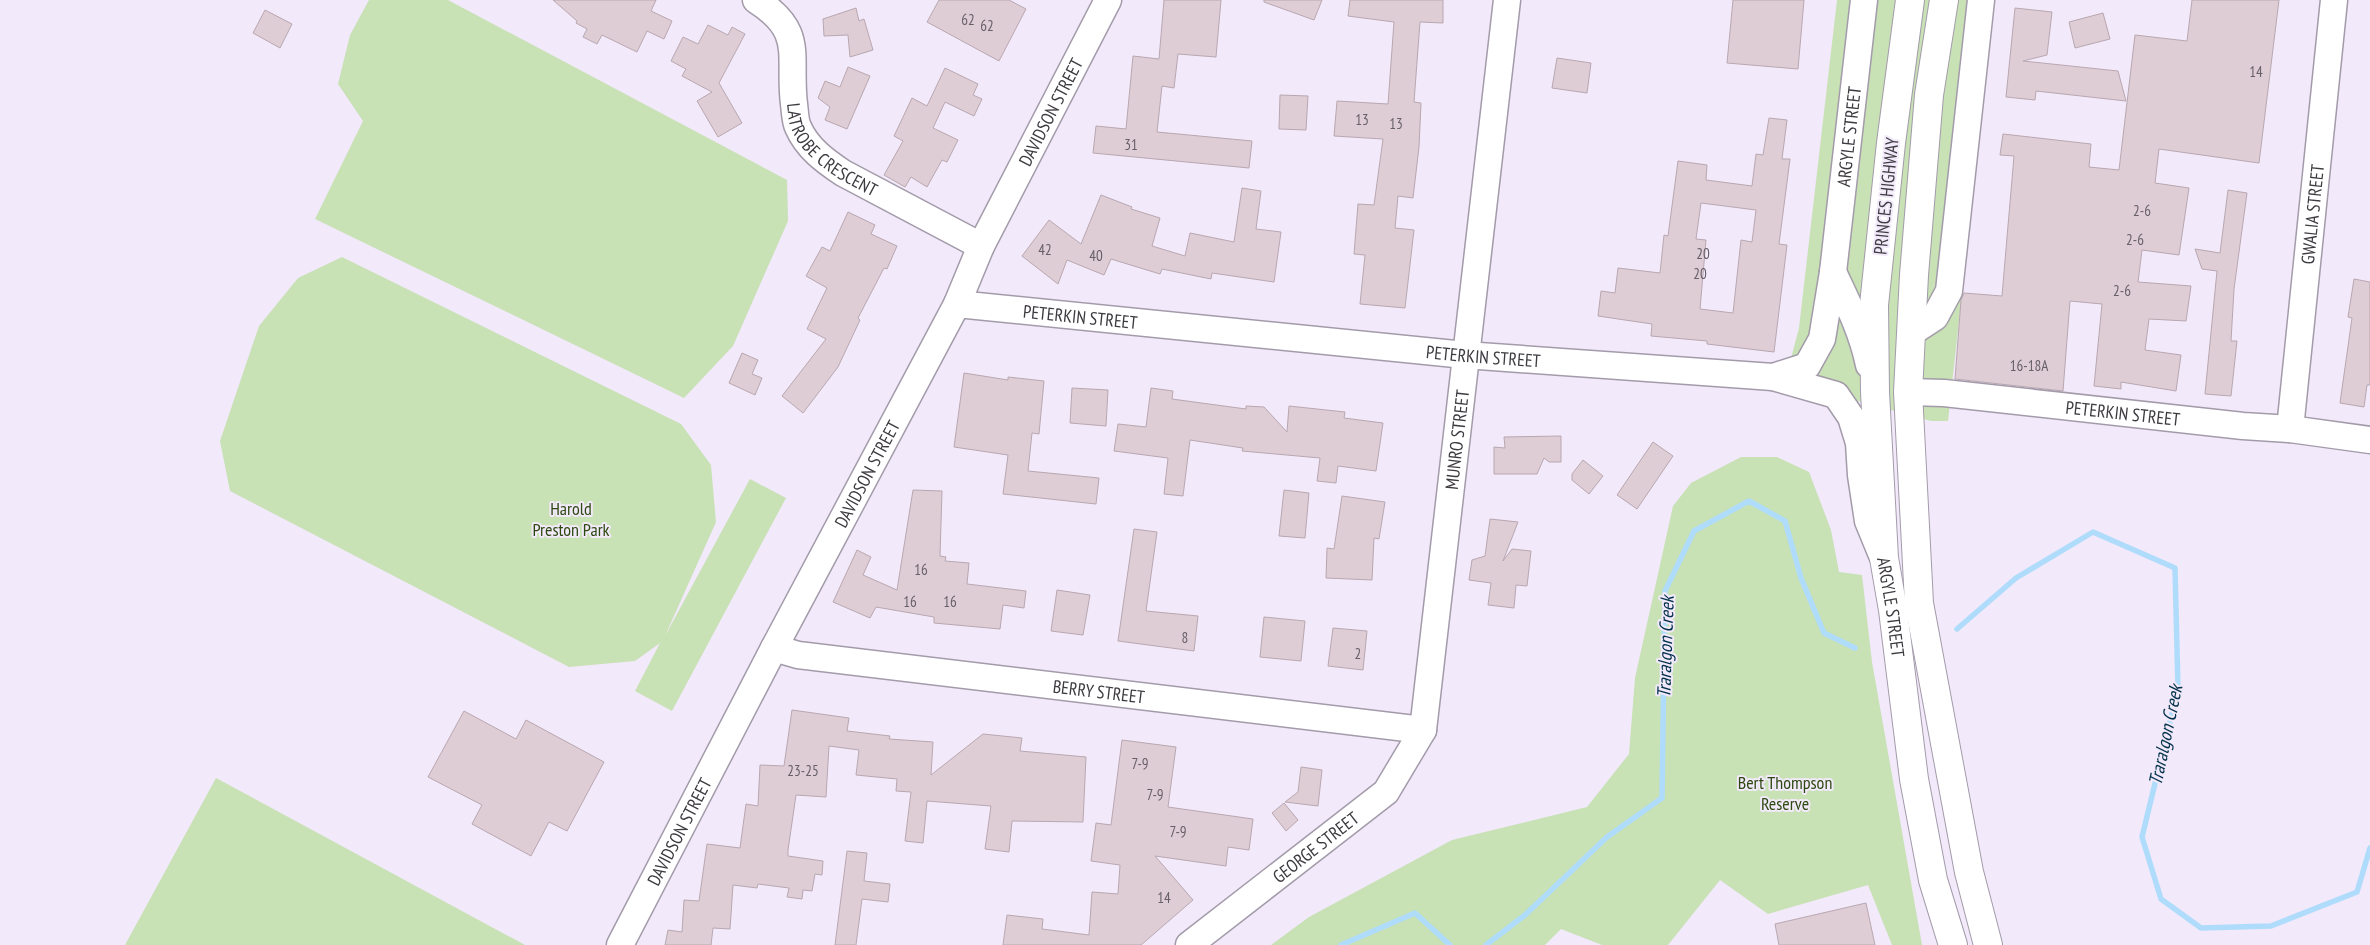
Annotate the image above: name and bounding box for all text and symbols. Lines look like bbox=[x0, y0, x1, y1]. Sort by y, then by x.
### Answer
house number: 62 bbox=[961, 10, 975, 29]
house number: 62 bbox=[980, 16, 994, 35]
street label: DAVIDSON STREET bbox=[1013, 54, 1088, 169]
house number: 14 bbox=[2249, 62, 2263, 81]
street label: ARGYLE STREET bbox=[1831, 85, 1866, 188]
street label: LATROBE CRESCENT bbox=[782, 102, 882, 201]
house number: 13 bbox=[1355, 110, 1369, 129]
house number: 13 bbox=[1389, 114, 1403, 133]
house number: 31 bbox=[1124, 135, 1138, 154]
street label: PRINCES HIGHWAY bbox=[1868, 135, 1904, 256]
street label: GWALIA STREET bbox=[2295, 163, 2329, 265]
house number: 2-6 bbox=[2133, 201, 2151, 220]
house number: 2-6 bbox=[2126, 230, 2144, 249]
house number: 42 bbox=[1038, 240, 1052, 259]
house number: 20 bbox=[1696, 244, 1710, 263]
house number: 40 bbox=[1089, 246, 1103, 265]
house number: 20 bbox=[1693, 264, 1707, 283]
house number: 2-6 bbox=[2113, 281, 2131, 300]
street label: PETERKIN STREET bbox=[1022, 299, 1139, 334]
street label: PETERKIN STREET bbox=[1425, 340, 1541, 372]
house number: 16-18A bbox=[2010, 356, 2049, 375]
street label: MUNRO STREET bbox=[1439, 388, 1474, 491]
street label: PETERKIN STREET bbox=[2065, 395, 2181, 430]
street label: DAVIDSON STREET bbox=[829, 416, 905, 531]
park label: Harold Preston Park bbox=[532, 497, 610, 541]
street label: ARGYLE STREET bbox=[1873, 555, 1910, 658]
house number: 16 bbox=[914, 560, 928, 579]
house number: 16 bbox=[903, 592, 917, 611]
house number: 16 bbox=[943, 592, 957, 611]
water label: Traralgon Creek bbox=[1651, 593, 1679, 699]
house number: 8 bbox=[1182, 628, 1188, 647]
house number: 2 bbox=[1355, 644, 1361, 663]
street label: BERRY STREET bbox=[1052, 674, 1146, 708]
water label: Traralgon Creek bbox=[2143, 680, 2188, 788]
house number: 7-9 bbox=[1131, 754, 1149, 773]
house number: 23-25 bbox=[787, 761, 819, 780]
park label: Bert Thompson Reserve bbox=[1738, 771, 1832, 815]
street label: DAVIDSON STREET bbox=[642, 774, 716, 889]
house number: 7-9 bbox=[1146, 785, 1164, 804]
street label: GEORGE STREET bbox=[1268, 806, 1363, 888]
house number: 7-9 bbox=[1169, 822, 1187, 841]
house number: 14 bbox=[1157, 888, 1171, 907]

